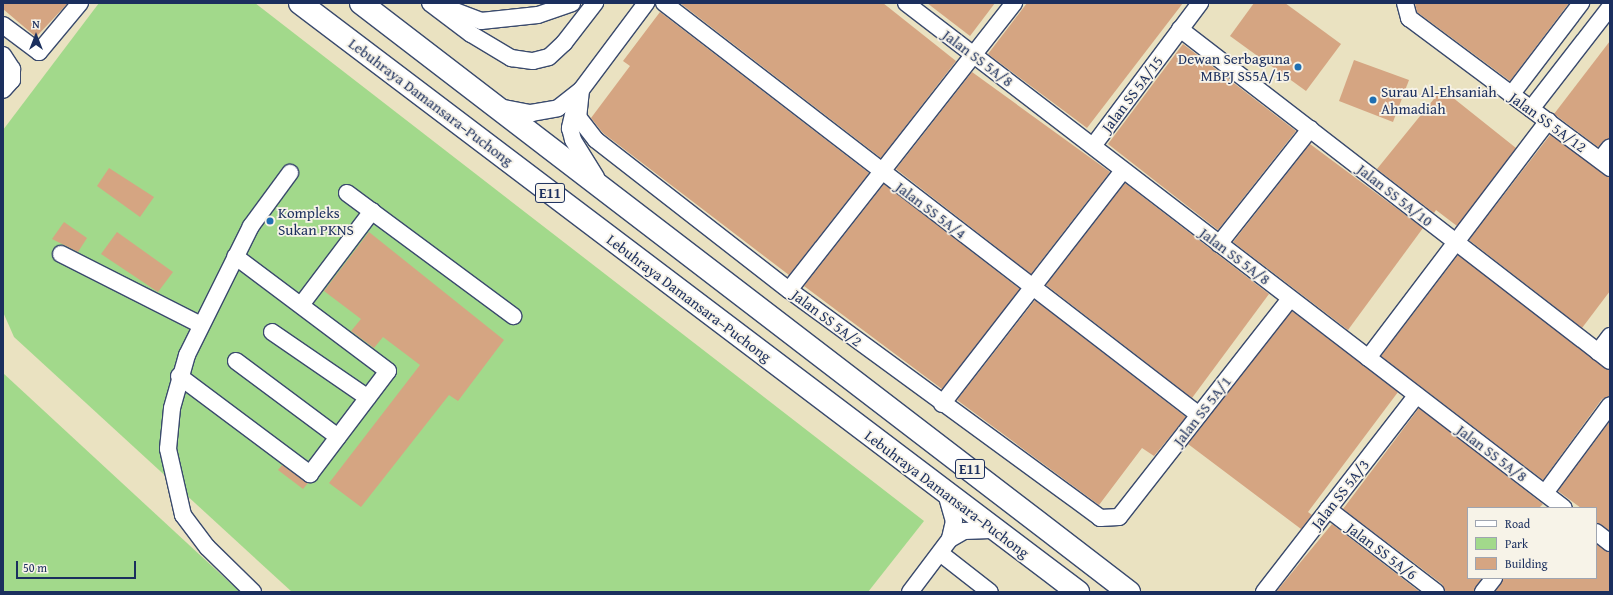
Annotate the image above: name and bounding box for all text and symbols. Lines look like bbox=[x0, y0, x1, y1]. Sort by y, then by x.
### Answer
north arrow bbox=[16, 16, 56, 56]
text: N bbox=[32, 16, 40, 32]
street label: Jalan SS 5A/8 bbox=[939, 26, 1017, 90]
street label: Lebuhraya Damansara–Puchong bbox=[345, 34, 517, 170]
place label: Dewan Serbaguna MBPJ SS5A/15 bbox=[1178, 49, 1290, 84]
street label: Jalan SS 5A/15 bbox=[1098, 52, 1166, 136]
marker: Dewan Serbaguna MBPJ SS5A/15 bbox=[1293, 62, 1303, 72]
place label: Surau Al-Ehsaniah Ahmadiah bbox=[1381, 82, 1497, 117]
street label: Jalan SS 5A/12 bbox=[1506, 88, 1590, 156]
marker: Surau Al-Ehsaniah Ahmadiah bbox=[1368, 95, 1378, 105]
street label: Jalan SS 5A/10 bbox=[1354, 160, 1436, 230]
street label: Jalan SS 5A/4 bbox=[892, 178, 970, 242]
road number: E11 bbox=[535, 181, 565, 205]
place label: Kompleks Sukan PKNS bbox=[278, 203, 354, 238]
marker: Kompleks Sukan PKNS bbox=[265, 216, 275, 226]
street label: Jalan SS 5A/8 bbox=[1196, 224, 1274, 288]
street label: Lebuhraya Damansara–Puchong bbox=[603, 230, 775, 366]
street label: Jalan SS 5A/2 bbox=[788, 286, 866, 350]
street label: Jalan SS 5A/1 bbox=[1169, 373, 1235, 449]
street label: Jalan SS 5A/8 bbox=[1453, 421, 1531, 485]
street label: Lebuhraya Damansara–Puchong bbox=[861, 426, 1033, 562]
street label: Jalan SS 5A/3 bbox=[1307, 456, 1373, 532]
road number: E11 bbox=[955, 457, 985, 481]
legend bbox=[1467, 507, 1597, 579]
text: Road bbox=[1505, 515, 1530, 532]
street label: Jalan SS 5A/6 bbox=[1343, 519, 1421, 583]
text: Park bbox=[1505, 535, 1528, 552]
scale bar bbox=[18, 553, 138, 579]
text: Building bbox=[1505, 555, 1548, 572]
text: 50 m bbox=[23, 559, 47, 576]

